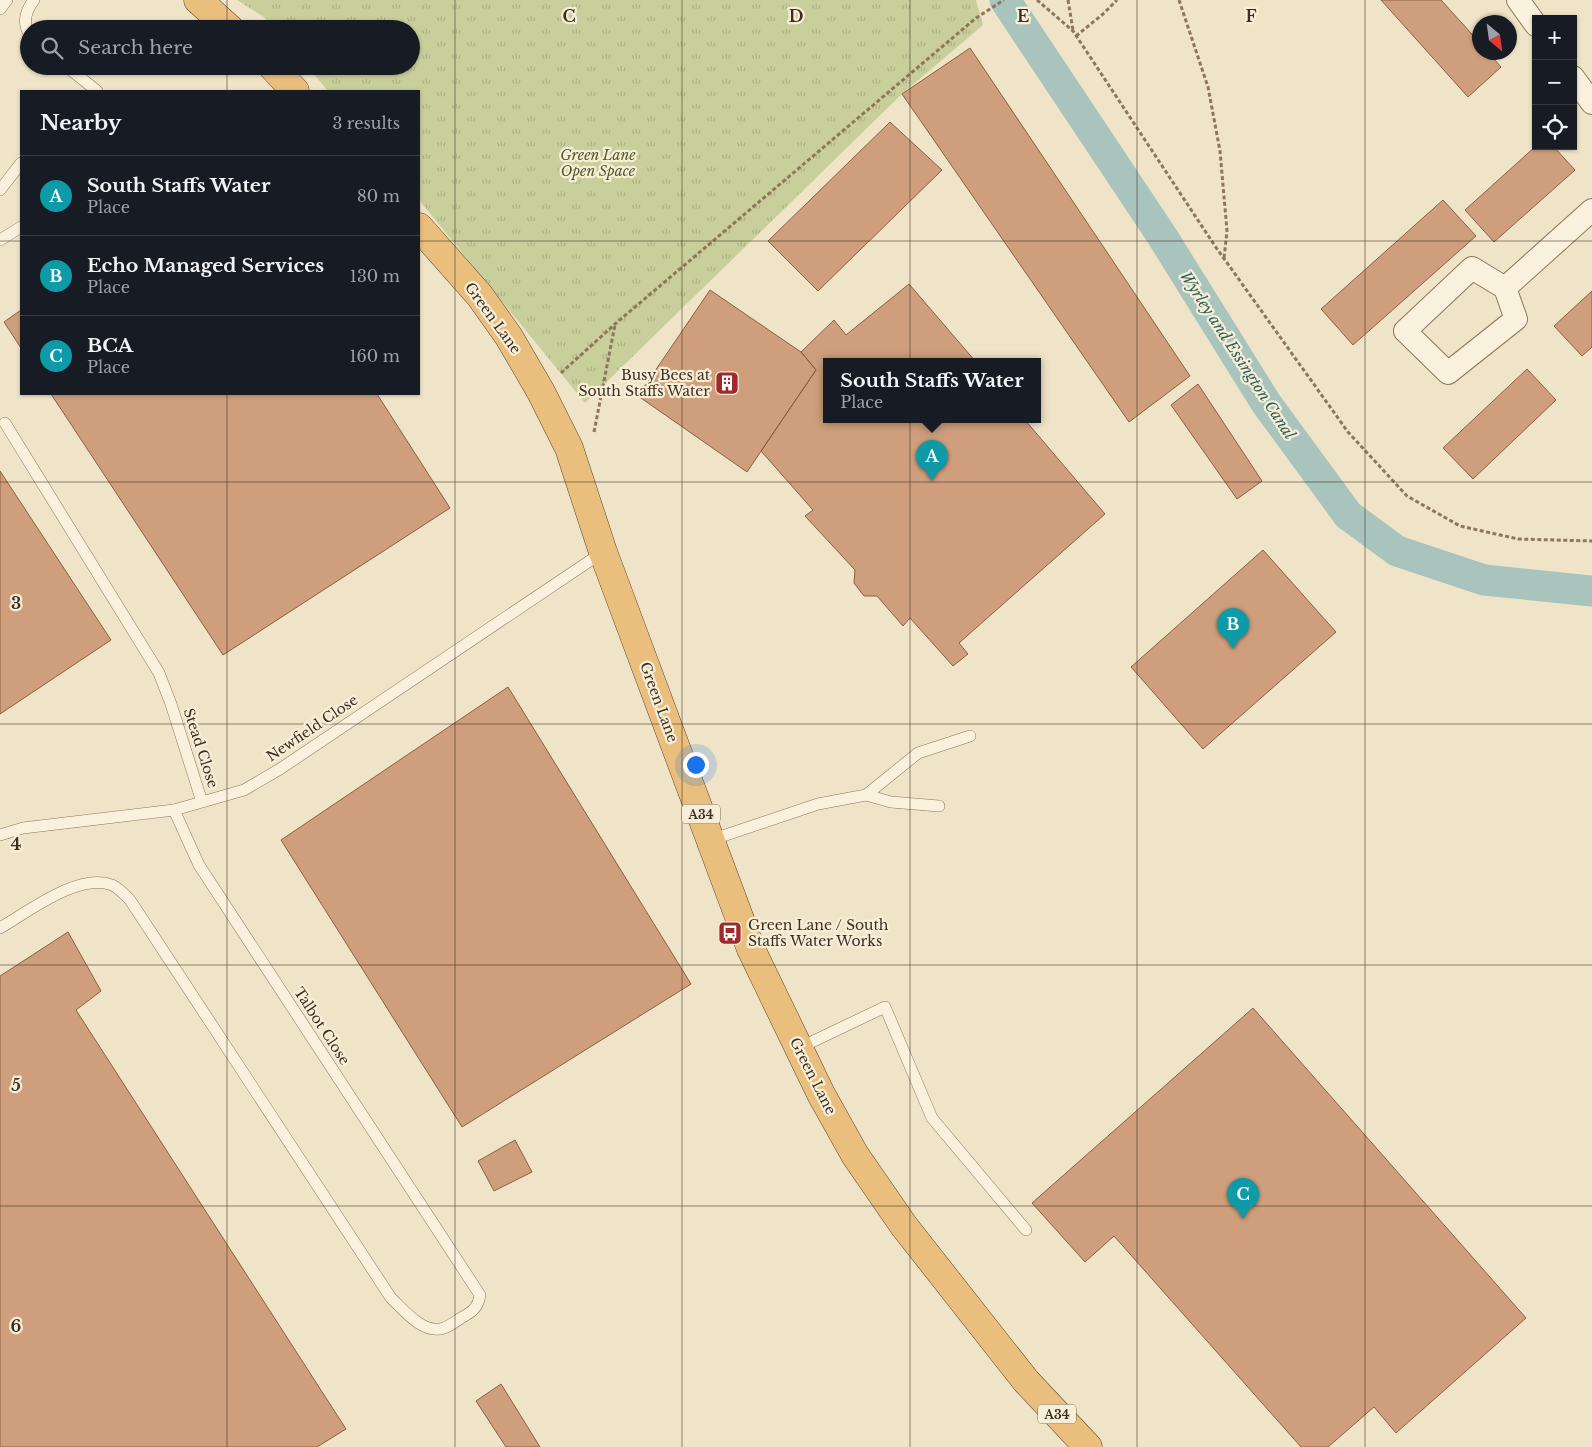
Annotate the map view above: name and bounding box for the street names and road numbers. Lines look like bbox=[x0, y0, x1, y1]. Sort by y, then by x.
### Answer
street label: Green Lane bbox=[461, 279, 525, 357]
street label: Green Lane bbox=[636, 659, 682, 745]
street label: Newfield Close bbox=[263, 691, 361, 765]
street label: Stead Close bbox=[180, 706, 222, 790]
road number: A34 bbox=[682, 804, 720, 824]
street label: Talbot Close bbox=[290, 984, 354, 1068]
street label: Green Lane bbox=[786, 1034, 840, 1118]
road number: A34 bbox=[1038, 1405, 1076, 1424]

